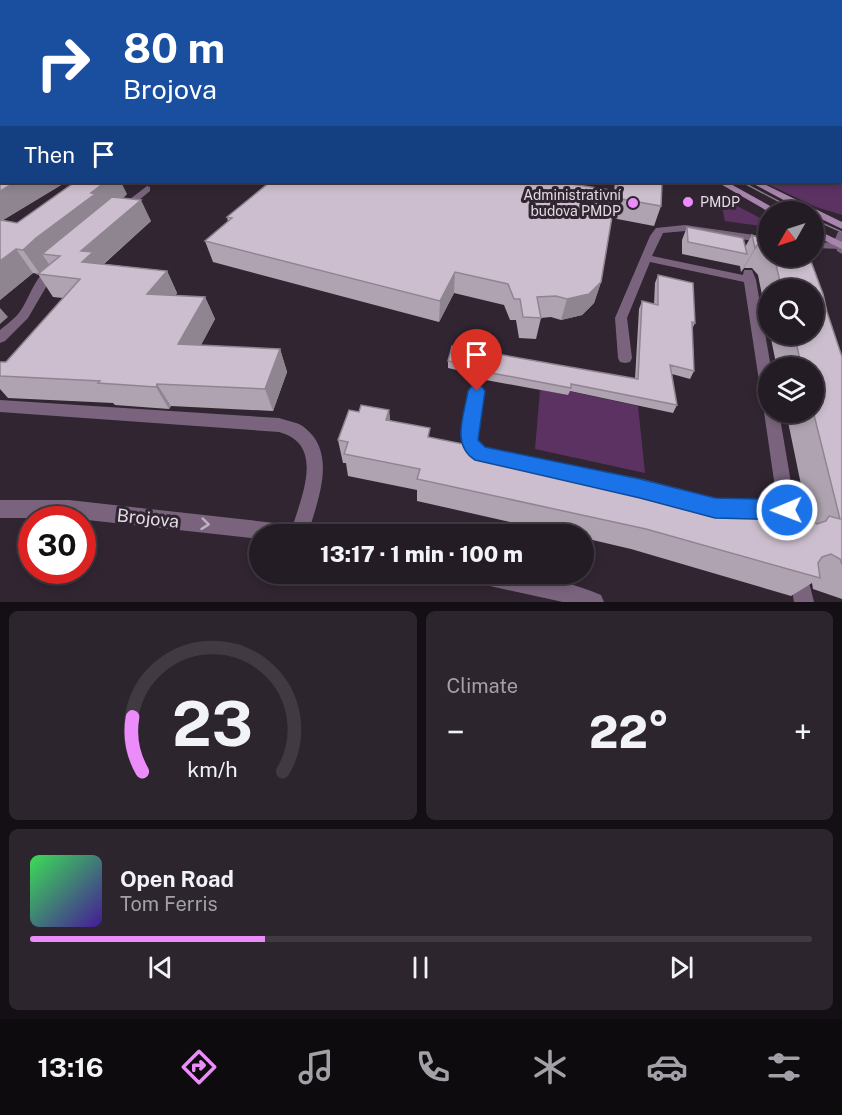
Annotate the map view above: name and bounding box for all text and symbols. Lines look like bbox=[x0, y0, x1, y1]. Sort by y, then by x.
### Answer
text: 80 m bbox=[123, 23, 225, 72]
icon: right bbox=[24, 24, 102, 102]
text: Brojova bbox=[123, 73, 217, 105]
icon: arrive bbox=[87, 138, 120, 171]
text: Then bbox=[24, 142, 75, 168]
place label: Administrativní budova PMDP bbox=[523, 187, 622, 219]
place label: PMDP bbox=[700, 194, 740, 210]
marker: PMDP bbox=[681, 195, 695, 209]
marker: Administrativní budova PMDP bbox=[626, 196, 640, 210]
north arrow bbox=[758, 201, 824, 267]
map controls bbox=[758, 201, 824, 423]
button: search bbox=[758, 279, 824, 345]
pin bbox=[451, 329, 502, 391]
icon: arrive bbox=[460, 338, 493, 371]
button: layers bbox=[758, 357, 824, 423]
position arrow bbox=[755, 478, 819, 542]
street label: Brojova bbox=[116, 504, 180, 532]
speed limit sign: 30 bbox=[18, 506, 96, 584]
one-way arrow bbox=[200, 517, 209, 530]
text: 13:17 · 1 min · 100 m bbox=[320, 541, 523, 567]
text: Climate bbox=[447, 674, 518, 698]
text: 23 bbox=[172, 687, 253, 760]
text: 22° bbox=[589, 705, 669, 758]
text: − bbox=[447, 713, 465, 751]
text: + bbox=[794, 713, 812, 751]
text: km/h bbox=[188, 758, 238, 783]
text: Open Road bbox=[120, 866, 234, 892]
text: Tom Ferris bbox=[120, 892, 218, 916]
icon: previous bbox=[144, 951, 177, 984]
icon: pause bbox=[404, 951, 437, 984]
icon: next bbox=[665, 951, 698, 984]
icon: directions bbox=[178, 1046, 220, 1088]
icon: music bbox=[295, 1046, 337, 1088]
icon: phone bbox=[412, 1046, 454, 1088]
icon: climate bbox=[529, 1046, 571, 1088]
icon: car bbox=[646, 1046, 688, 1088]
icon: filters bbox=[763, 1046, 805, 1088]
text: 13:16 bbox=[37, 1051, 104, 1083]

